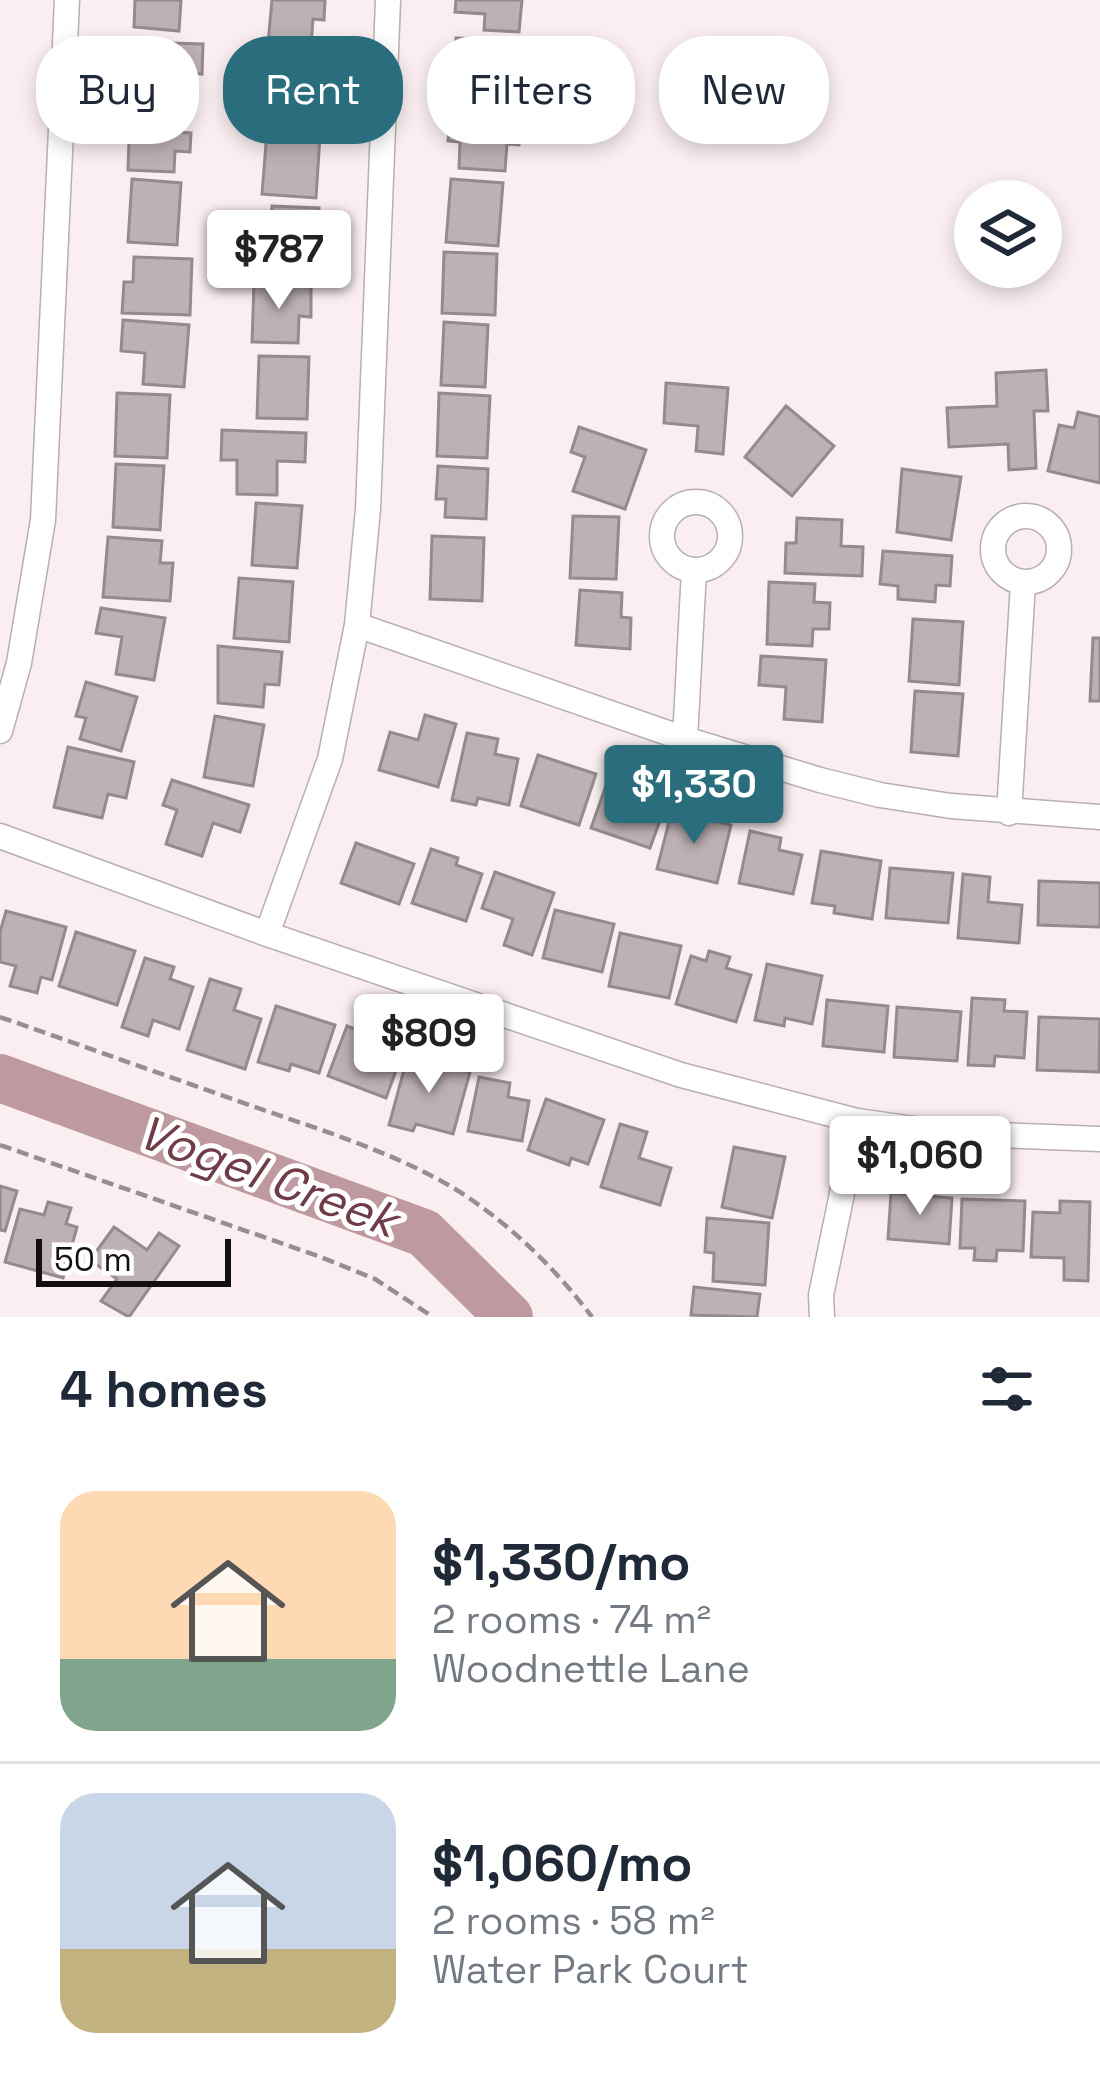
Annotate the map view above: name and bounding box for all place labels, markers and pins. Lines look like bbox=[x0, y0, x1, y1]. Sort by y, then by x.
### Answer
pin: $787 bbox=[208, 210, 350, 312]
pin: $1,330 bbox=[596, 745, 792, 847]
pin: $809 bbox=[358, 994, 500, 1096]
pin: $1,060 bbox=[822, 1116, 1018, 1218]

